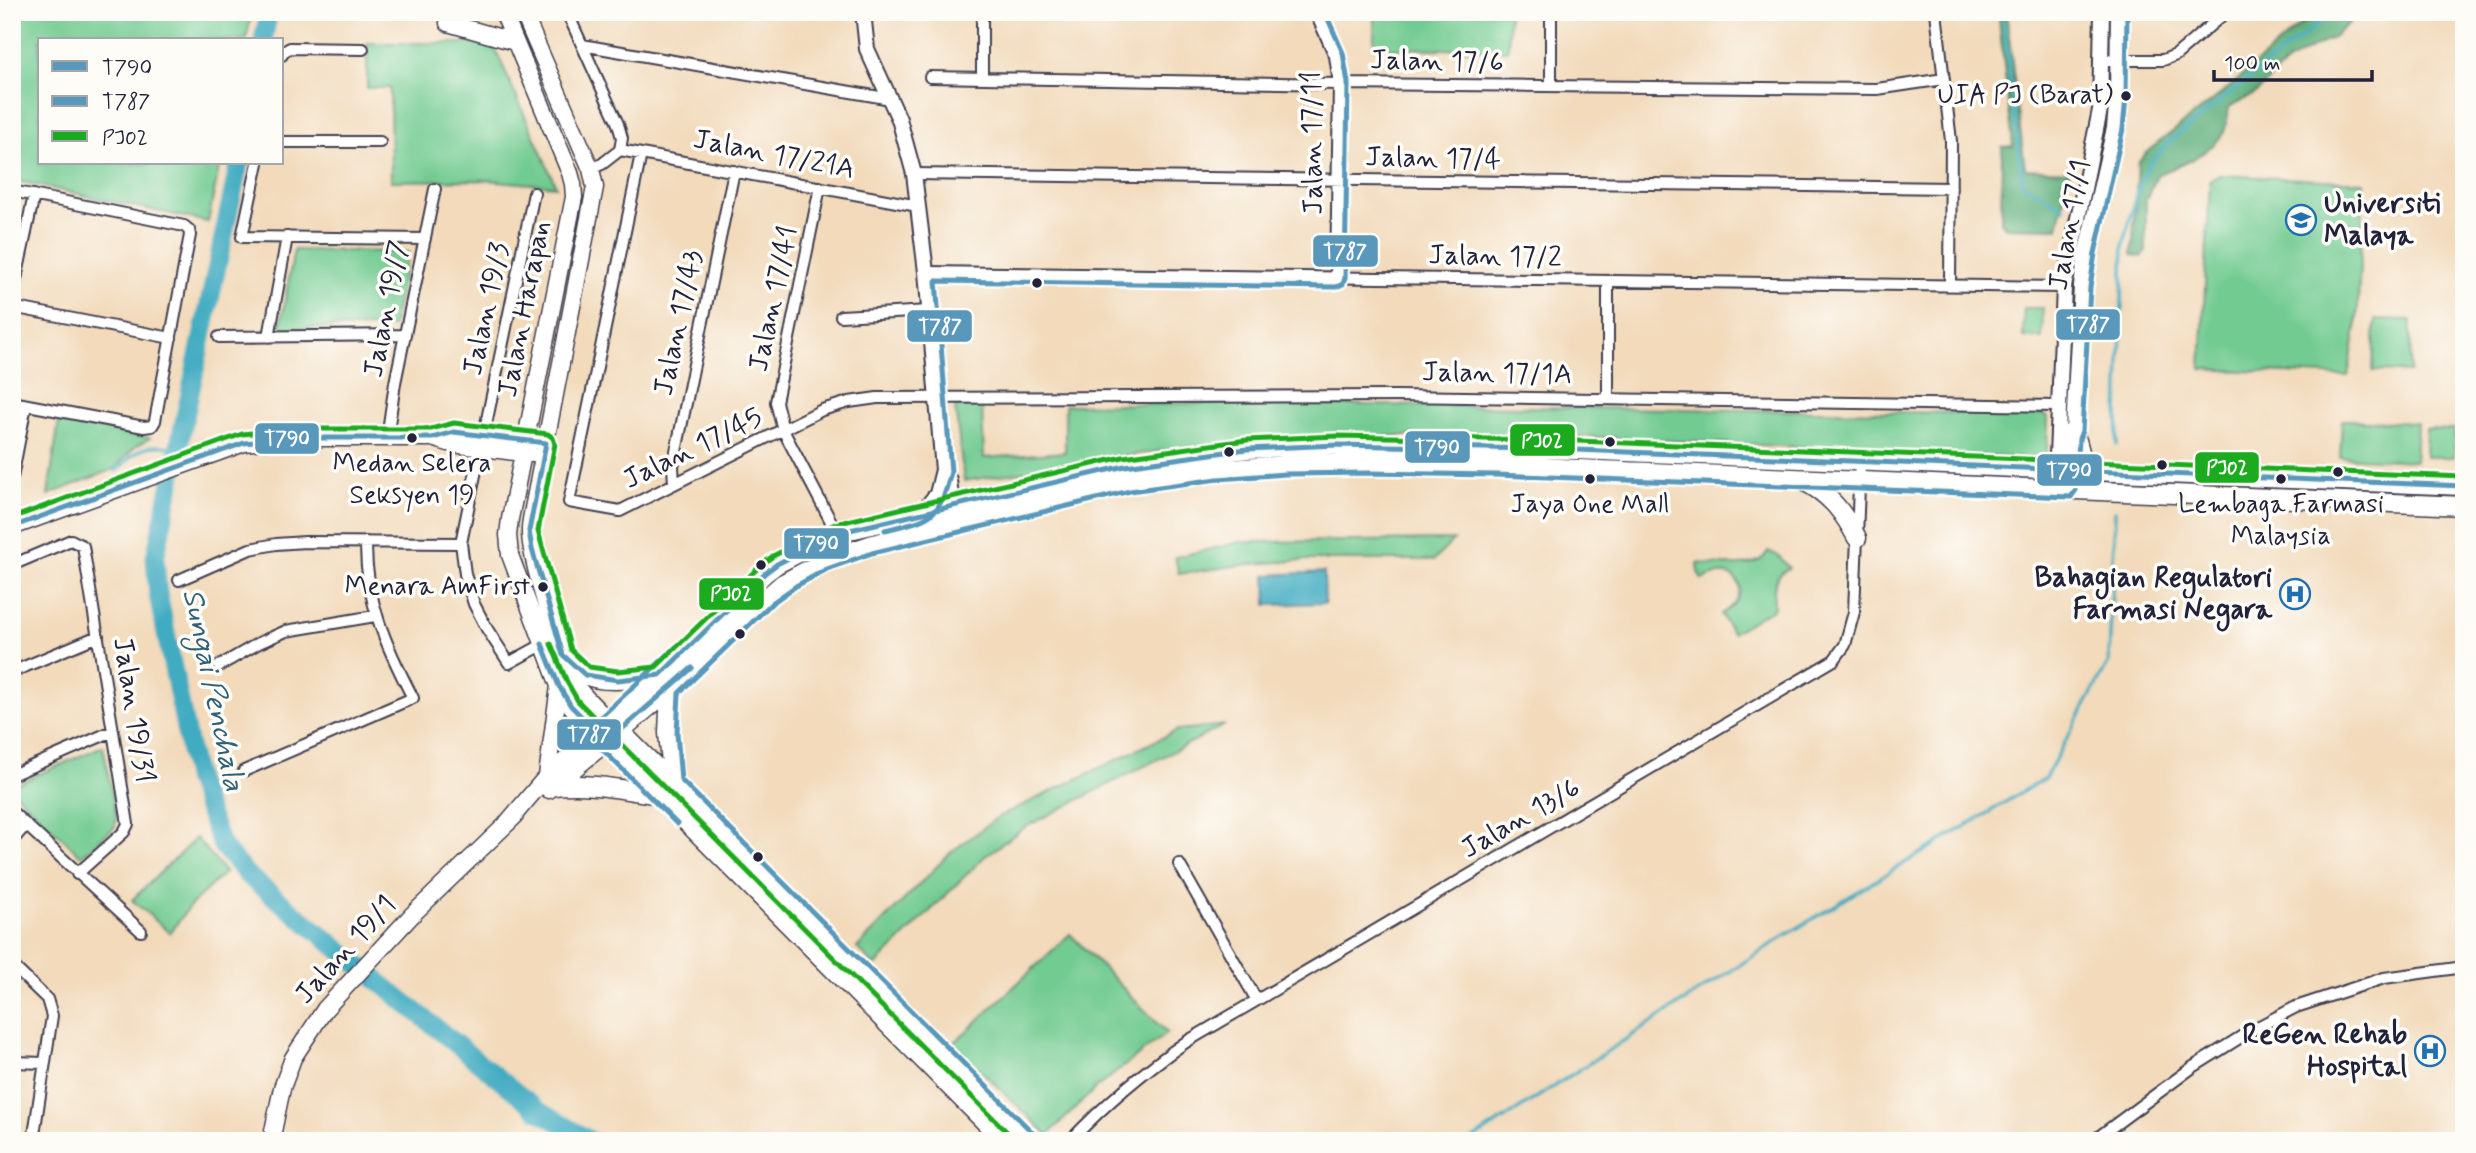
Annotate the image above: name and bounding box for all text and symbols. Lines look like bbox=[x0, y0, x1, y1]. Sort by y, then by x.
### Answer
legend bbox=[38, 38, 284, 164]
scale bar bbox=[2214, 38, 2371, 82]
street label: Jalan 17/6 bbox=[1370, 42, 1504, 82]
text: 100 m bbox=[2224, 50, 2280, 78]
text: T790 bbox=[102, 54, 152, 82]
street label: Jalan 17/11 bbox=[1293, 71, 1333, 215]
place label: UIA PJ (Barat) bbox=[1937, 79, 2113, 113]
text: T787 bbox=[102, 88, 150, 116]
marker: UIA PJ (Barat) bbox=[2119, 89, 2133, 103]
street label: Jalan 17/21A bbox=[690, 121, 858, 189]
text: PJ02 bbox=[102, 124, 148, 152]
street label: Jalan 17/4 bbox=[1365, 139, 1501, 179]
street label: Jalan 17/1 bbox=[2040, 157, 2100, 293]
place label: Universiti Malaya bbox=[2324, 186, 2440, 255]
school or university icon: Universiti Malaya bbox=[2284, 203, 2318, 237]
street label: Jalan Harapan bbox=[490, 218, 560, 400]
street label: Jalan 17/41 bbox=[741, 223, 807, 375]
line badge: T787 bbox=[1312, 234, 1379, 268]
street label: Jalan 19/7 bbox=[356, 237, 418, 381]
street label: Jalan 17/2 bbox=[1428, 237, 1562, 277]
street label: Jalan 19/3 bbox=[455, 239, 519, 379]
text: T787 bbox=[1323, 240, 1367, 265]
street label: Jalan 17/43 bbox=[646, 247, 712, 399]
unlabelled marker bbox=[1030, 276, 1044, 290]
line badge: T787 bbox=[2055, 308, 2121, 341]
line badge: T787 bbox=[906, 309, 973, 343]
text: T787 bbox=[2066, 313, 2110, 338]
text: T787 bbox=[918, 315, 962, 340]
street label: Jalan 17/1A bbox=[1422, 354, 1572, 394]
street label: Jalan 17/45 bbox=[617, 399, 769, 499]
line badge: T790 bbox=[254, 422, 320, 455]
line badge: PJ02 bbox=[1509, 423, 1576, 457]
text: T790 bbox=[264, 427, 310, 452]
text: PJ02 bbox=[1521, 429, 1563, 454]
line badge: T790 bbox=[1404, 430, 1471, 464]
marker: Medan Selera Seksyen 19 bbox=[405, 431, 419, 445]
unlabelled marker bbox=[1603, 435, 1617, 449]
text: T790 bbox=[1414, 436, 1460, 461]
unlabelled marker bbox=[1222, 445, 1236, 459]
place label: Medan Selera Seksyen 19 bbox=[333, 447, 491, 513]
line badge: PJ02 bbox=[2194, 451, 2260, 484]
line badge: T790 bbox=[2036, 453, 2103, 487]
text: PJ02 bbox=[2206, 456, 2248, 481]
unlabelled marker bbox=[2155, 458, 2169, 472]
text: T790 bbox=[2046, 459, 2092, 484]
unlabelled marker bbox=[2331, 465, 2345, 479]
marker: Jaya One Mall bbox=[1583, 472, 1597, 486]
marker: Lembaga Farmasi Malaysia bbox=[2274, 472, 2288, 486]
place label: Jaya One Mall bbox=[1511, 488, 1669, 522]
place label: Lembaga Farmasi Malaysia bbox=[2178, 488, 2384, 554]
line badge: T790 bbox=[783, 527, 850, 560]
text: T790 bbox=[793, 532, 839, 557]
unlabelled marker bbox=[754, 558, 768, 572]
place label: Bahagian Regulatori Farmasi Negara bbox=[2035, 560, 2273, 632]
place label: Menara AmFirst bbox=[345, 570, 530, 604]
line badge: PJ02 bbox=[698, 577, 765, 611]
hospital icon: Bahagian Regulatori Farmasi Negara bbox=[2278, 577, 2312, 611]
marker: Menara AmFirst bbox=[536, 580, 550, 594]
text: PJ02 bbox=[710, 582, 752, 607]
water label: Sungai Penchala bbox=[170, 585, 254, 796]
unlabelled marker bbox=[733, 627, 747, 641]
street label: Jalan 19/31 bbox=[103, 635, 163, 785]
line badge: T787 bbox=[556, 718, 622, 751]
text: T787 bbox=[567, 723, 611, 748]
street label: Jalan 13/6 bbox=[1455, 770, 1587, 868]
unlabelled marker bbox=[751, 850, 765, 864]
street label: Jalan 19/1 bbox=[287, 888, 405, 1012]
place label: ReGen Rehab Hospital bbox=[2243, 1017, 2407, 1086]
hospital icon: ReGen Rehab Hospital bbox=[2413, 1034, 2447, 1068]

